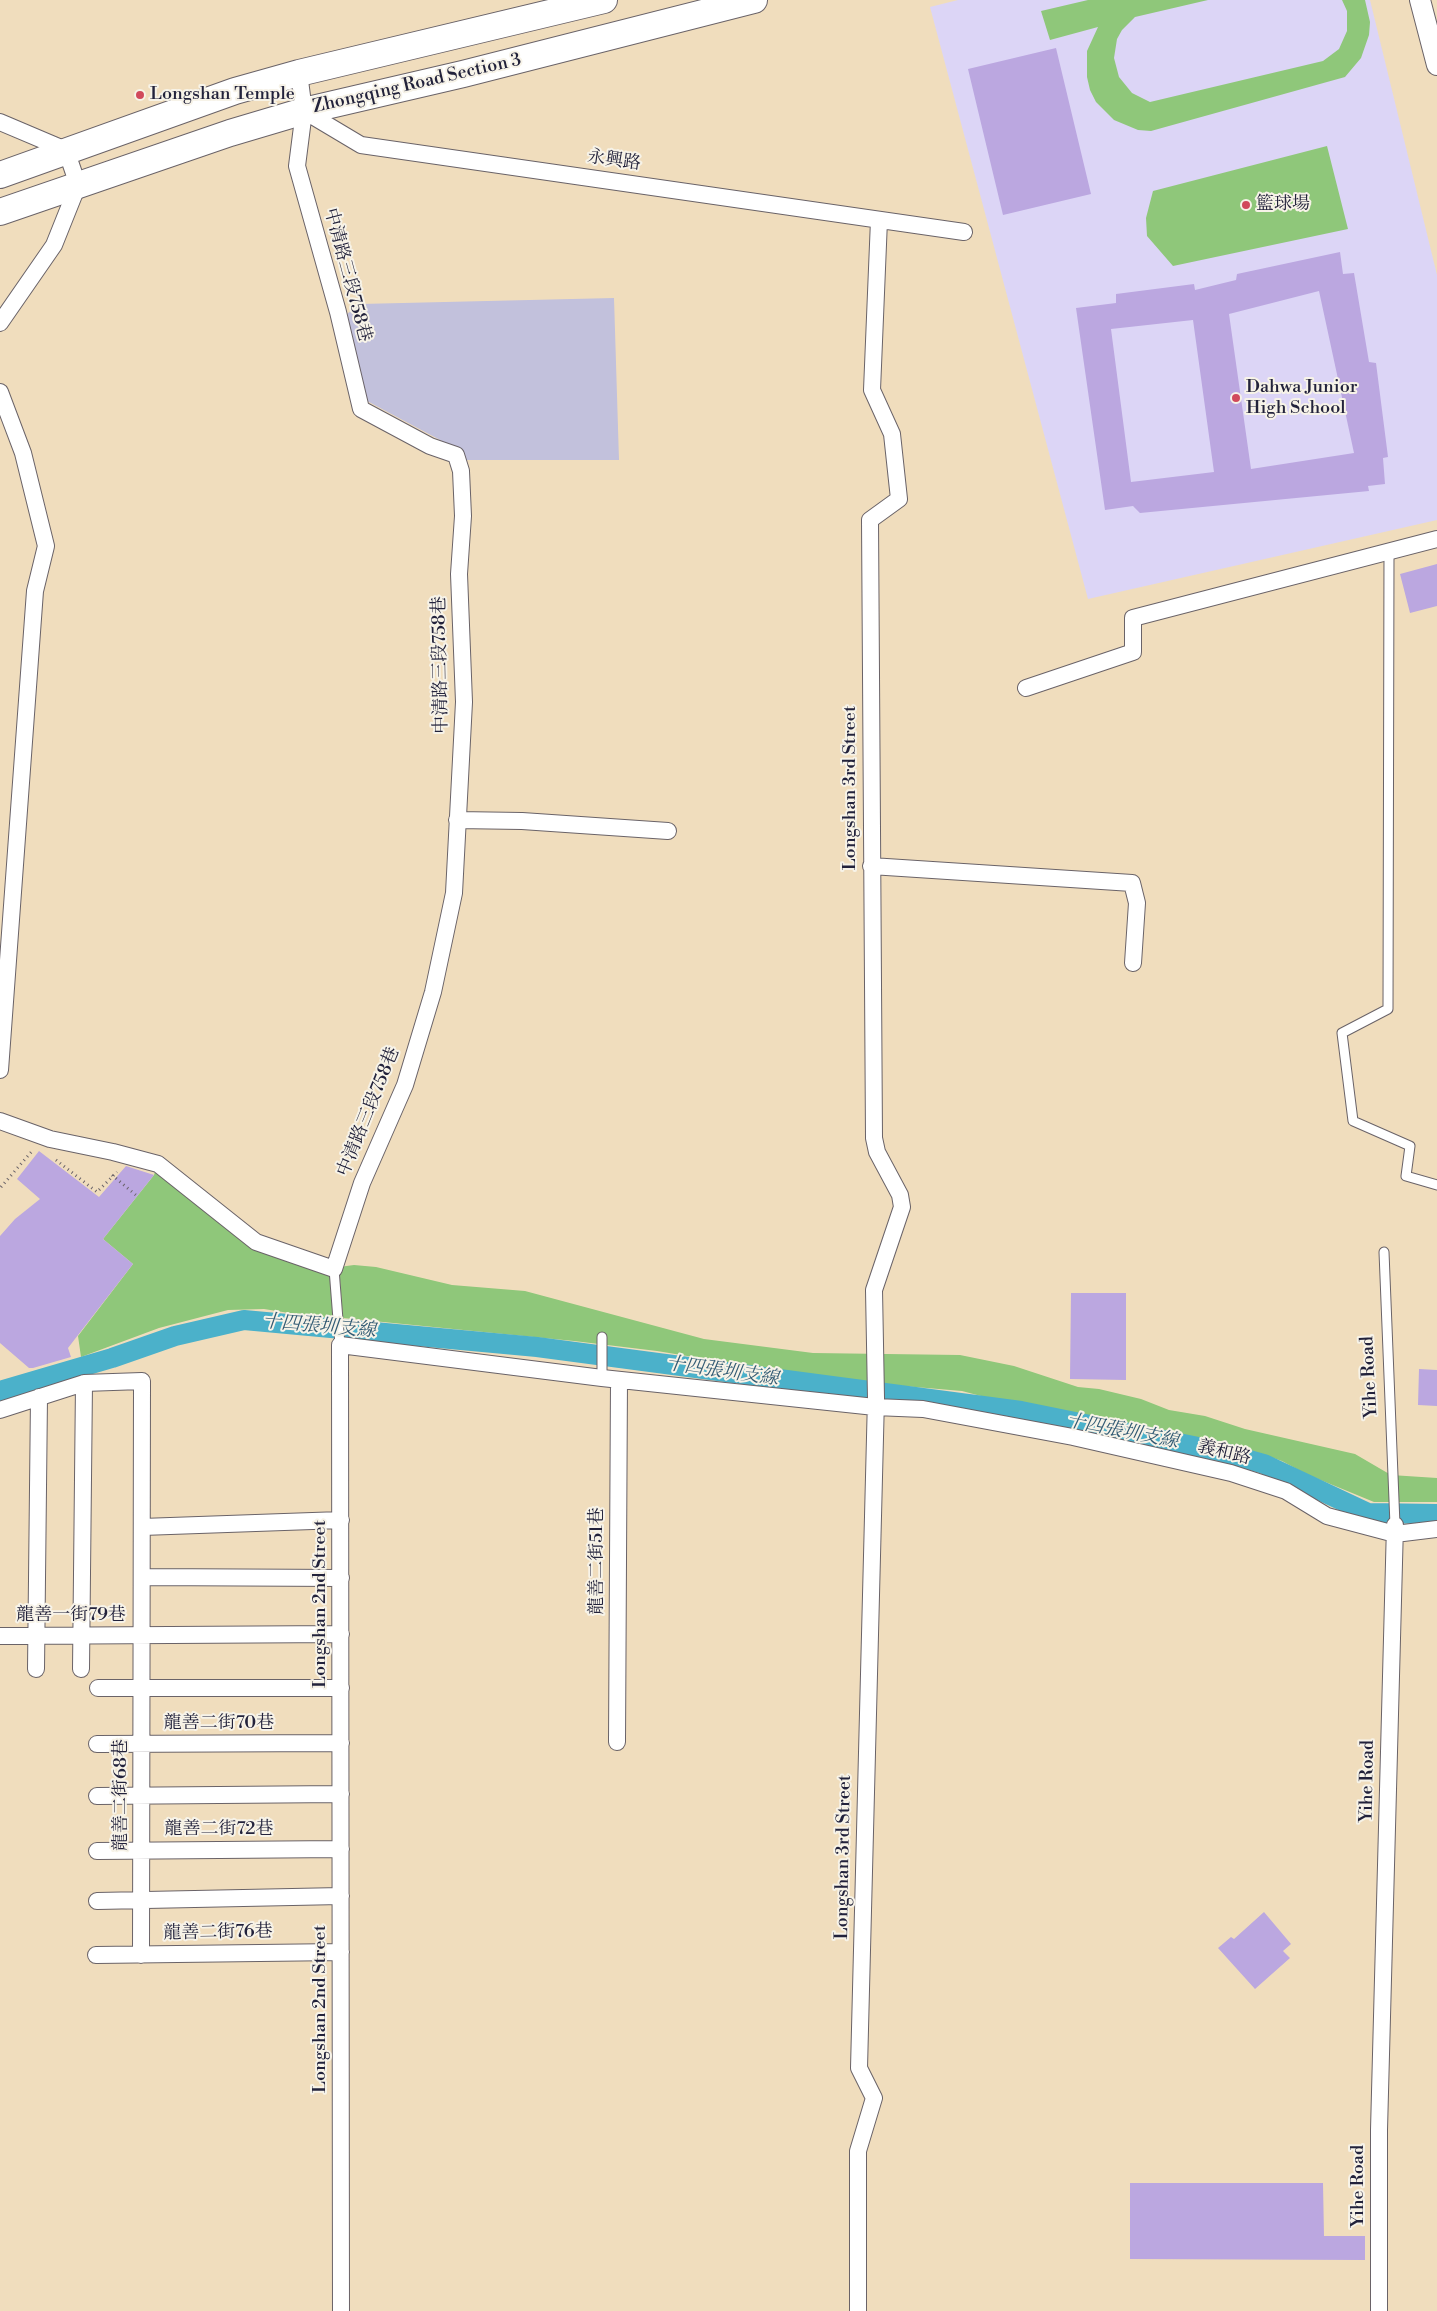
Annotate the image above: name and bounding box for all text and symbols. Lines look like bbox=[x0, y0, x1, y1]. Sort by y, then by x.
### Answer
street label: Zhongqing Road Section 3 bbox=[311, 49, 523, 119]
place label: Longshan Temple bbox=[150, 84, 295, 106]
marker: Longshan Temple bbox=[134, 89, 146, 101]
street label: 永興路 bbox=[586, 147, 642, 175]
place label: 籃球場 bbox=[1256, 194, 1310, 216]
marker: 籃球場 bbox=[1240, 199, 1252, 211]
street label: 中清路三段758巷 bbox=[319, 206, 375, 344]
place label: Dahwa Junior High School bbox=[1246, 377, 1358, 419]
marker: Dahwa Junior High School bbox=[1230, 392, 1242, 404]
street label: 中清路三段758巷 bbox=[429, 596, 453, 734]
street label: Longshan 3rd Street bbox=[840, 706, 862, 870]
street label: 中清路三段758巷 bbox=[333, 1044, 405, 1180]
water label: 十四張圳支線 bbox=[261, 1311, 377, 1343]
street label: Yihe Road bbox=[1357, 1335, 1383, 1419]
water label: 十四張圳支線 bbox=[664, 1353, 780, 1391]
water label: 十四張圳支線 bbox=[1064, 1410, 1180, 1454]
street label: 義和路 bbox=[1195, 1436, 1253, 1470]
street label: 龍善二街51巷 bbox=[587, 1507, 609, 1615]
street label: Longshan 2nd Street bbox=[310, 1520, 332, 1688]
street label: 龍善一街79巷 bbox=[16, 1605, 126, 1627]
street label: 龍善二街70巷 bbox=[164, 1713, 274, 1735]
street label: 龍善二街68巷 bbox=[111, 1739, 133, 1851]
street label: Yihe Road bbox=[1356, 1740, 1380, 1822]
street label: Longshan 3rd Street bbox=[832, 1775, 856, 1939]
street label: 龍善二街72巷 bbox=[164, 1819, 274, 1841]
street label: 龍善二街76巷 bbox=[163, 1921, 273, 1945]
street label: Longshan 2nd Street bbox=[310, 1925, 332, 2093]
street label: Yihe Road bbox=[1348, 2145, 1370, 2227]

